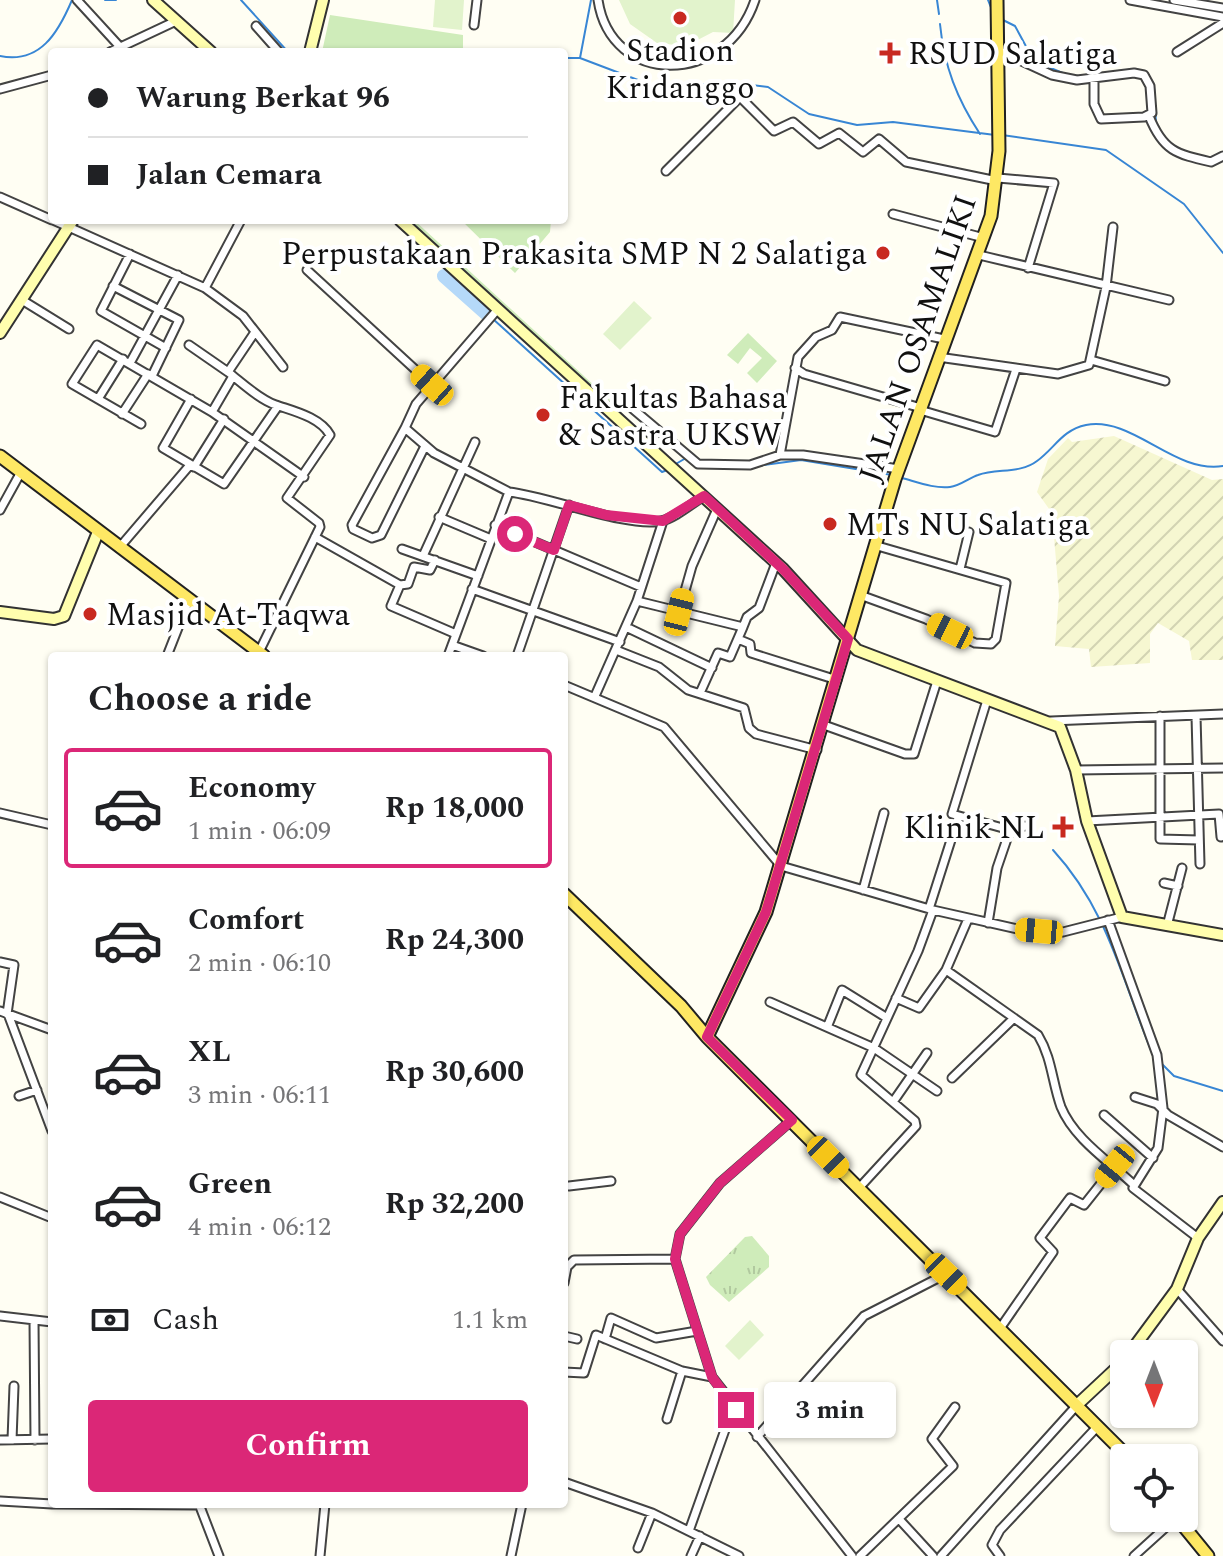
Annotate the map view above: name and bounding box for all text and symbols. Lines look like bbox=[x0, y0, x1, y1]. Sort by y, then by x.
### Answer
marker: Stadion Kridanggo bbox=[671, 9, 689, 27]
place label: Stadion Kridanggo bbox=[606, 27, 755, 113]
place label: RSUD Salatiga bbox=[908, 30, 1118, 79]
marker: RSUD Salatiga bbox=[879, 42, 901, 64]
text: Warung Berkat 96 bbox=[136, 75, 390, 121]
text: Jalan Cemara bbox=[136, 152, 322, 198]
street label: JALAN OSAMALIKI bbox=[846, 188, 991, 489]
place label: Perpustakaan Prakasita SMP N 2 Salatiga bbox=[281, 230, 867, 279]
marker: Perpustakaan Prakasita SMP N 2 Salatiga bbox=[874, 244, 892, 262]
car bbox=[406, 360, 458, 410]
place label: Fakultas Bahasa & Sastra UKSW bbox=[559, 374, 788, 460]
marker: Fakultas Bahasa & Sastra UKSW bbox=[534, 406, 552, 424]
place label: MTs NU Salatiga bbox=[846, 501, 1090, 550]
marker: MTs NU Salatiga bbox=[821, 515, 839, 533]
route start bbox=[497, 516, 533, 552]
car bbox=[662, 586, 696, 638]
place label: Masjid At-Taqwa bbox=[106, 591, 350, 640]
marker: Masjid At-Taqwa bbox=[81, 605, 99, 623]
car bbox=[923, 610, 977, 652]
text: Choose a ride bbox=[88, 672, 312, 727]
text: Economy bbox=[188, 765, 315, 811]
icon: car bbox=[92, 772, 164, 844]
text: Rp 18,000 bbox=[385, 785, 524, 831]
place label: Klinik NL bbox=[903, 804, 1045, 853]
text: 1 min · 06:09 bbox=[188, 811, 331, 851]
marker: Klinik NL bbox=[1052, 816, 1074, 838]
text: Comfort bbox=[188, 897, 304, 943]
icon: car bbox=[92, 904, 164, 976]
text: Rp 24,300 bbox=[385, 917, 524, 963]
car bbox=[1014, 917, 1064, 945]
text: 2 min · 06:10 bbox=[188, 943, 331, 983]
text: XL bbox=[188, 1029, 231, 1075]
icon: car bbox=[92, 1036, 164, 1108]
text: Rp 30,600 bbox=[385, 1049, 524, 1095]
text: 3 min · 06:11 bbox=[188, 1075, 331, 1115]
car bbox=[803, 1132, 853, 1182]
car bbox=[1091, 1140, 1139, 1192]
text: Green bbox=[188, 1161, 272, 1207]
icon: car bbox=[92, 1168, 164, 1240]
text: Rp 32,200 bbox=[385, 1181, 524, 1227]
text: 4 min · 06:12 bbox=[188, 1207, 331, 1247]
car bbox=[920, 1249, 972, 1299]
text: Cash bbox=[152, 1297, 219, 1343]
icon: cash bbox=[88, 1298, 132, 1342]
text: 1.1 km bbox=[452, 1300, 528, 1340]
north arrow bbox=[1110, 1340, 1198, 1428]
map controls bbox=[1110, 1340, 1198, 1532]
callout: 3 min bbox=[764, 1382, 896, 1438]
text: 3 min bbox=[795, 1390, 865, 1430]
route end bbox=[718, 1392, 754, 1428]
button: Confirm bbox=[88, 1400, 528, 1492]
button: locate bbox=[1110, 1444, 1198, 1532]

